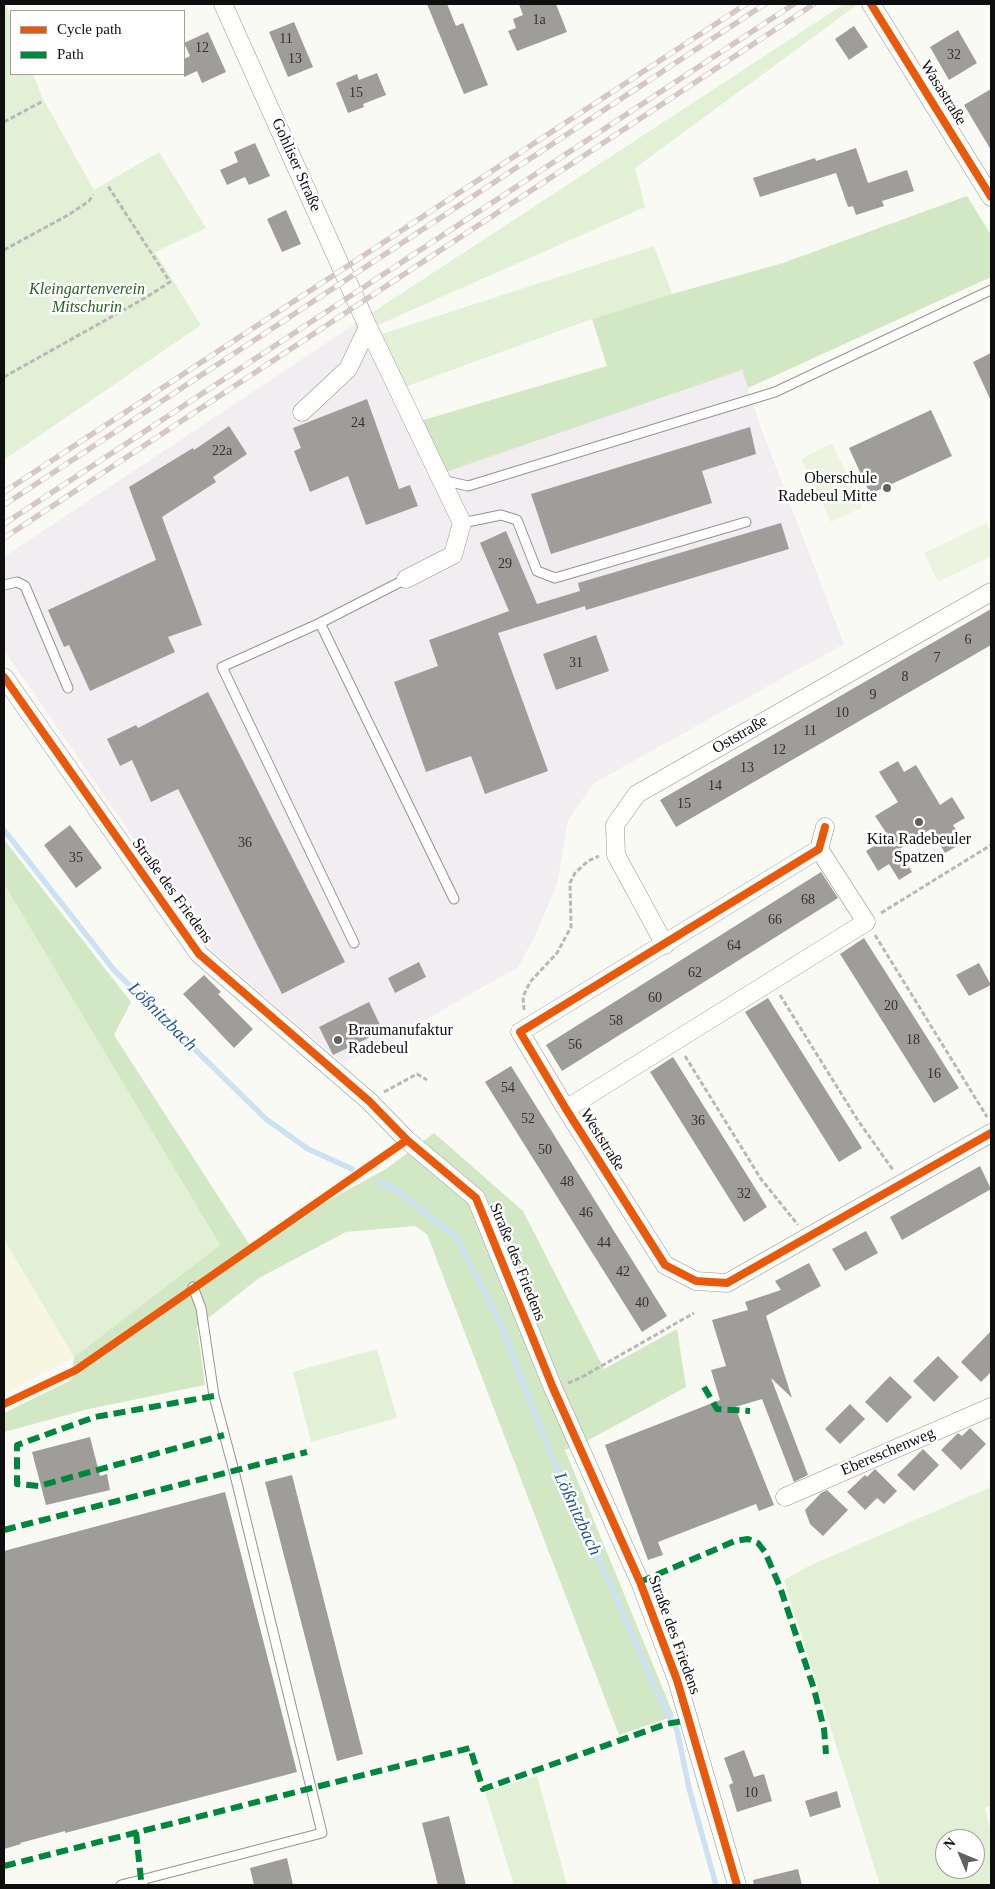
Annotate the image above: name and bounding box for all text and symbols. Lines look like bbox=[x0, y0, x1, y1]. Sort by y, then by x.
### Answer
legend bbox=[10, 10, 185, 75]
house number: 1a bbox=[532, 12, 546, 28]
text: Cycle path bbox=[57, 21, 122, 37]
house number: 11 bbox=[279, 31, 293, 47]
house number: 12 bbox=[195, 40, 209, 56]
text: Path bbox=[57, 46, 84, 62]
house number: 32 bbox=[947, 47, 961, 63]
house number: 13 bbox=[288, 51, 302, 67]
street label: Wasastraße bbox=[916, 57, 970, 129]
house number: 15 bbox=[349, 85, 363, 101]
street label: Gohliser Straße bbox=[267, 115, 325, 215]
park label: Kleingartenverein Mitschurin bbox=[29, 280, 145, 318]
house number: 24 bbox=[351, 415, 365, 431]
house number: 22a bbox=[212, 443, 232, 459]
place label: Oberschule Radebeul Mitte bbox=[778, 469, 877, 507]
marker: Oberschule Radebeul Mitte bbox=[881, 482, 893, 494]
house number: 29 bbox=[498, 556, 512, 572]
house number: 6 bbox=[964, 632, 971, 648]
house number: 7 bbox=[934, 650, 940, 666]
house number: 31 bbox=[569, 655, 583, 671]
house number: 8 bbox=[902, 669, 908, 685]
house number: 9 bbox=[870, 687, 876, 703]
house number: 10 bbox=[835, 705, 849, 721]
street label: Oststraße bbox=[709, 712, 771, 758]
house number: 11 bbox=[803, 723, 817, 739]
house number: 12 bbox=[772, 742, 786, 758]
house number: 13 bbox=[740, 760, 754, 776]
house number: 14 bbox=[708, 778, 722, 794]
house number: 15 bbox=[677, 796, 691, 812]
marker: Kita Radebeuler Spatzen bbox=[913, 816, 925, 828]
place label: Kita Radebeuler Spatzen bbox=[867, 830, 971, 868]
street label: Straße des Friedens bbox=[127, 835, 217, 947]
house number: 36 bbox=[238, 835, 252, 851]
house number: 35 bbox=[69, 850, 83, 866]
house number: 68 bbox=[801, 892, 815, 908]
house number: 66 bbox=[768, 912, 782, 928]
house number: 64 bbox=[727, 938, 741, 954]
house number: 62 bbox=[688, 965, 702, 981]
water label: Lößnitzbach bbox=[123, 978, 201, 1056]
house number: 60 bbox=[648, 990, 662, 1006]
house number: 20 bbox=[884, 998, 898, 1014]
house number: 58 bbox=[609, 1013, 623, 1029]
place label: Braumanufaktur Radebeul bbox=[348, 1021, 453, 1059]
house number: 18 bbox=[906, 1032, 920, 1048]
marker: Braumanufaktur Radebeul bbox=[332, 1034, 344, 1046]
house number: 56 bbox=[568, 1037, 582, 1053]
house number: 16 bbox=[927, 1066, 941, 1082]
house number: 54 bbox=[501, 1080, 515, 1096]
street label: Weststraße bbox=[575, 1105, 629, 1175]
house number: 52 bbox=[521, 1111, 535, 1127]
house number: 36 bbox=[691, 1113, 705, 1129]
house number: 50 bbox=[538, 1142, 552, 1158]
house number: 48 bbox=[560, 1174, 574, 1190]
house number: 32 bbox=[737, 1186, 751, 1202]
street label: Straße des Friedens bbox=[485, 1200, 549, 1324]
house number: 46 bbox=[579, 1205, 593, 1221]
house number: 44 bbox=[597, 1235, 611, 1251]
house number: 42 bbox=[616, 1264, 630, 1280]
house number: 40 bbox=[635, 1295, 649, 1311]
street label: Ebereschenweg bbox=[838, 1424, 938, 1480]
water label: Lößnitzbach bbox=[548, 1469, 606, 1559]
street label: Straße des Friedens bbox=[644, 1573, 704, 1697]
house number: 10 bbox=[744, 1785, 758, 1801]
north arrow bbox=[935, 1829, 985, 1879]
text: N bbox=[941, 1835, 959, 1853]

